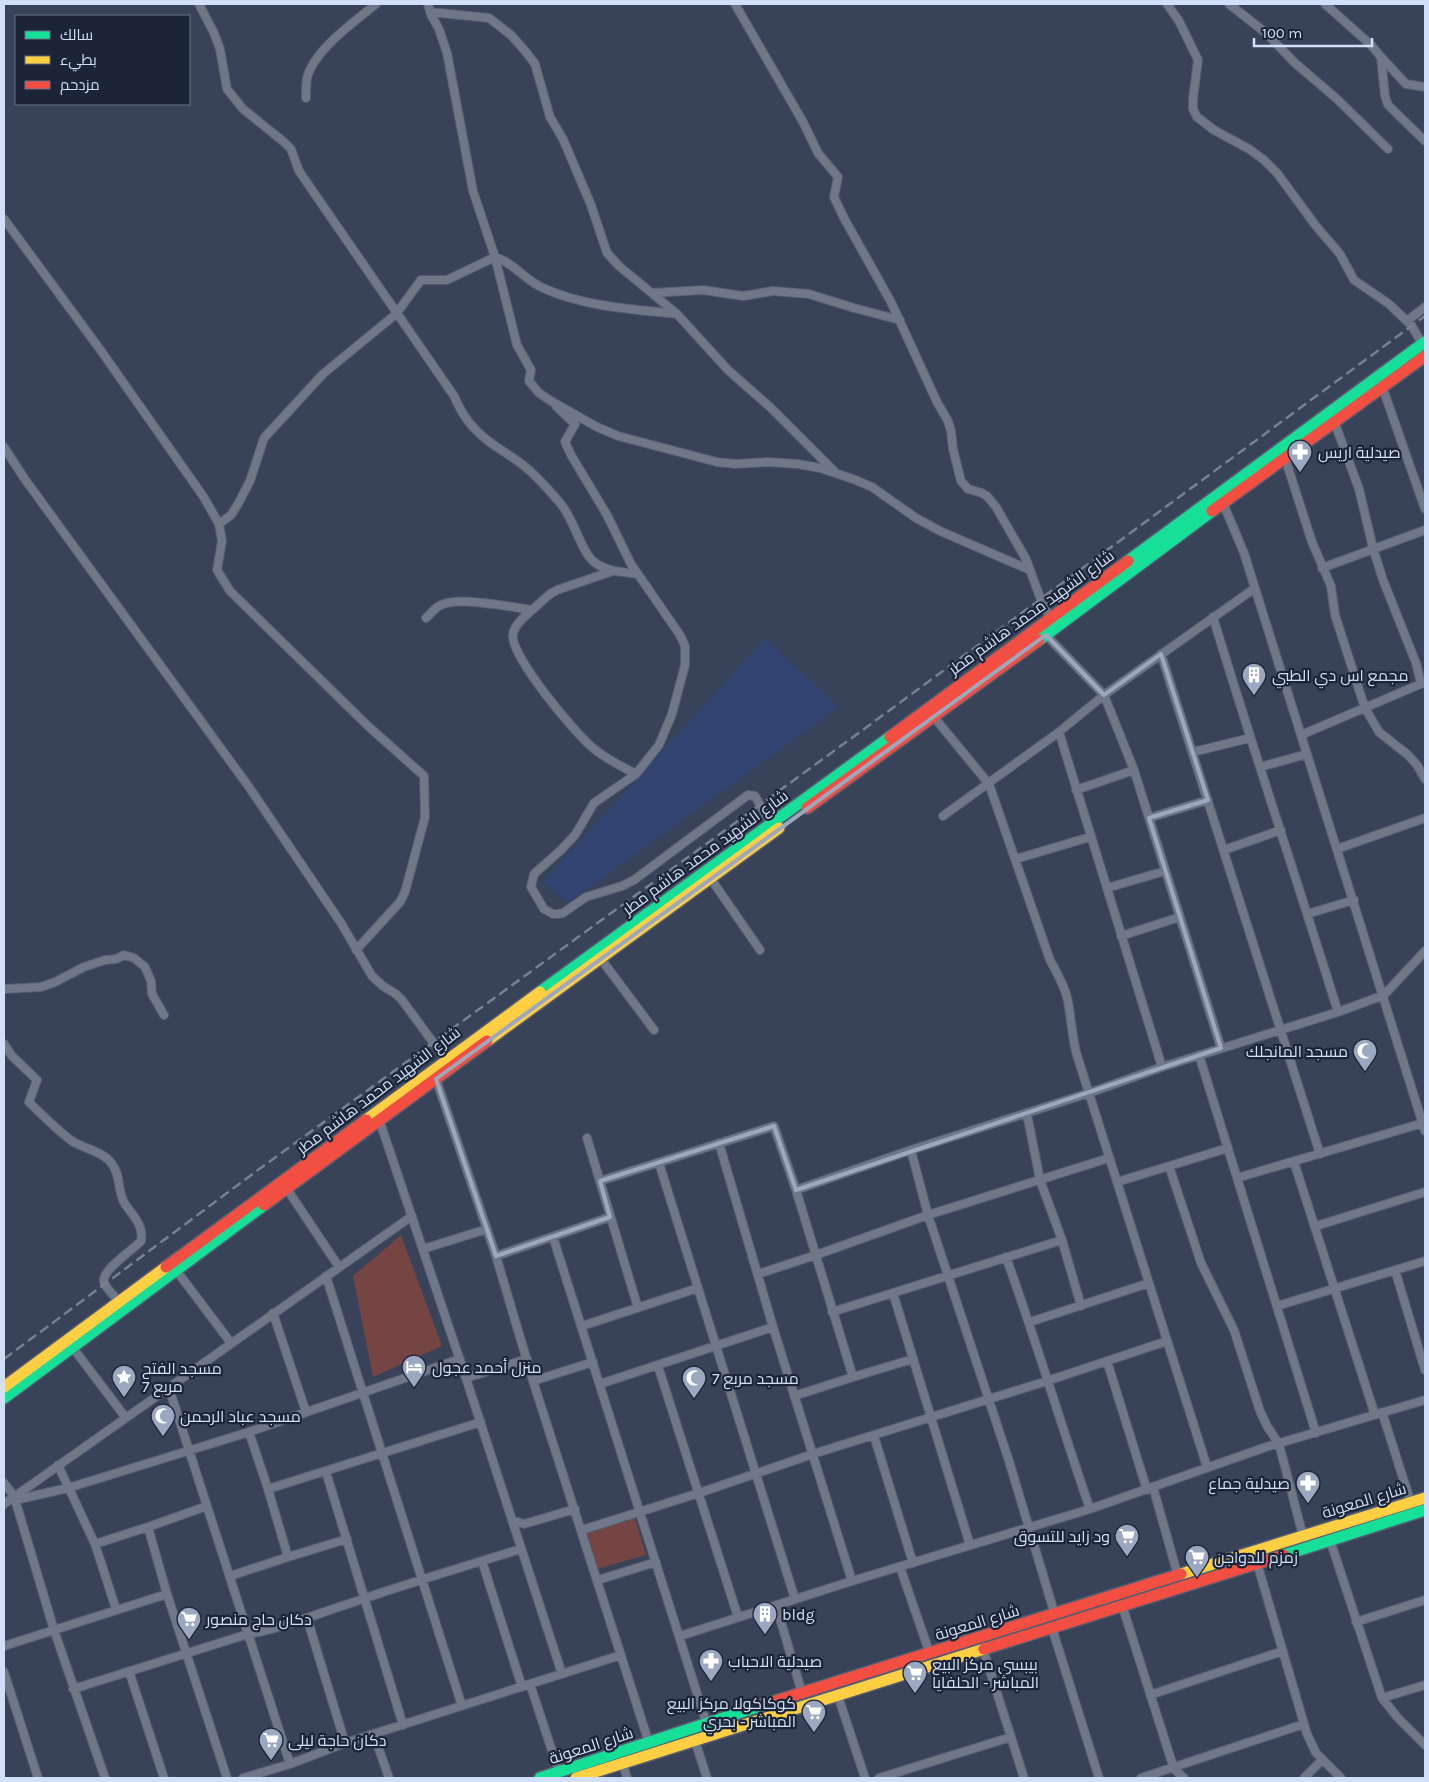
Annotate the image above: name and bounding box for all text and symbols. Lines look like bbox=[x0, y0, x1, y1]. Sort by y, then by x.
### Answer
legend bbox=[15, 15, 190, 105]
scale bar bbox=[1254, 15, 1372, 47]
text: 100 m bbox=[1262, 24, 1302, 42]
text: سالك bbox=[60, 26, 93, 44]
text: بطيء bbox=[60, 51, 97, 72]
text: مزدحم bbox=[60, 76, 100, 95]
pharmacy icon: صيدلية اريس bbox=[1287, 439, 1313, 473]
place label: صيدلية اريس bbox=[1318, 443, 1401, 463]
street label: شارع الشهيد محمد هاشم مطر bbox=[944, 546, 1119, 681]
building icon: مجمع اس دي الطبي bbox=[1241, 662, 1267, 696]
place label: مجمع اس دي الطبي bbox=[1272, 666, 1408, 689]
street label: شارع الشهيد محمد هاشم مطر bbox=[618, 786, 793, 921]
street label: شارع الشهيد محمد هاشم مطر bbox=[292, 1023, 465, 1160]
mosque icon: مسجد المانجلك bbox=[1352, 1038, 1378, 1072]
place label: مسجد المانجلك bbox=[1246, 1042, 1348, 1061]
hotel icon: منزل أحمد عجول bbox=[401, 1354, 427, 1388]
place label: منزل أحمد عجول bbox=[432, 1358, 542, 1378]
place label: مسجد الفتح مربع 7 bbox=[142, 1359, 222, 1398]
place icon: مسجد الفتح مربع 7 bbox=[111, 1364, 137, 1398]
mosque icon: مسجد مربع 7 bbox=[681, 1365, 707, 1399]
place label: مسجد مربع 7 bbox=[712, 1369, 799, 1390]
mosque icon: مسجد عباد الرحمن bbox=[150, 1403, 176, 1437]
place label: مسجد عباد الرحمن bbox=[180, 1407, 301, 1427]
pharmacy icon: صيدلية جماع bbox=[1295, 1470, 1321, 1504]
place label: صيدلية جماع bbox=[1208, 1474, 1290, 1495]
street label: شارع المعونة bbox=[1320, 1479, 1409, 1524]
supermarket icon: ود زايد للتسوق bbox=[1114, 1523, 1140, 1557]
place label: ود زايد للتسوق bbox=[1014, 1527, 1110, 1547]
supermarket icon: زمزم للدواجن bbox=[1184, 1544, 1210, 1578]
place label: زمزم للدواجن bbox=[1214, 1548, 1298, 1569]
building icon: bldg bbox=[752, 1601, 778, 1635]
street label: شارع المعونة bbox=[933, 1601, 1022, 1646]
place label: bldg bbox=[782, 1605, 814, 1624]
supermarket icon: دكان حاج منصور bbox=[176, 1606, 202, 1640]
place label: دكان حاج منصور bbox=[205, 1610, 312, 1631]
pharmacy icon: صيدلية الاحباب bbox=[698, 1648, 724, 1682]
place label: صيدلية الاحباب bbox=[728, 1652, 822, 1671]
place label: بيبسي مركز البيع المباشر - الحلفايا bbox=[932, 1655, 1039, 1692]
supermarket icon: بيبسي مركز البيع المباشر - الحلفايا bbox=[902, 1660, 928, 1694]
place label: كوكاكولا مركز البيع المباشر - بحري bbox=[667, 1694, 796, 1735]
supermarket icon: كوكاكولا مركز البيع المباشر - بحري bbox=[801, 1699, 827, 1733]
street label: شارع المعونة bbox=[547, 1723, 636, 1770]
supermarket icon: دكان حاجة ليلى bbox=[258, 1727, 284, 1761]
place label: دكان حاجة ليلى bbox=[288, 1731, 386, 1751]

